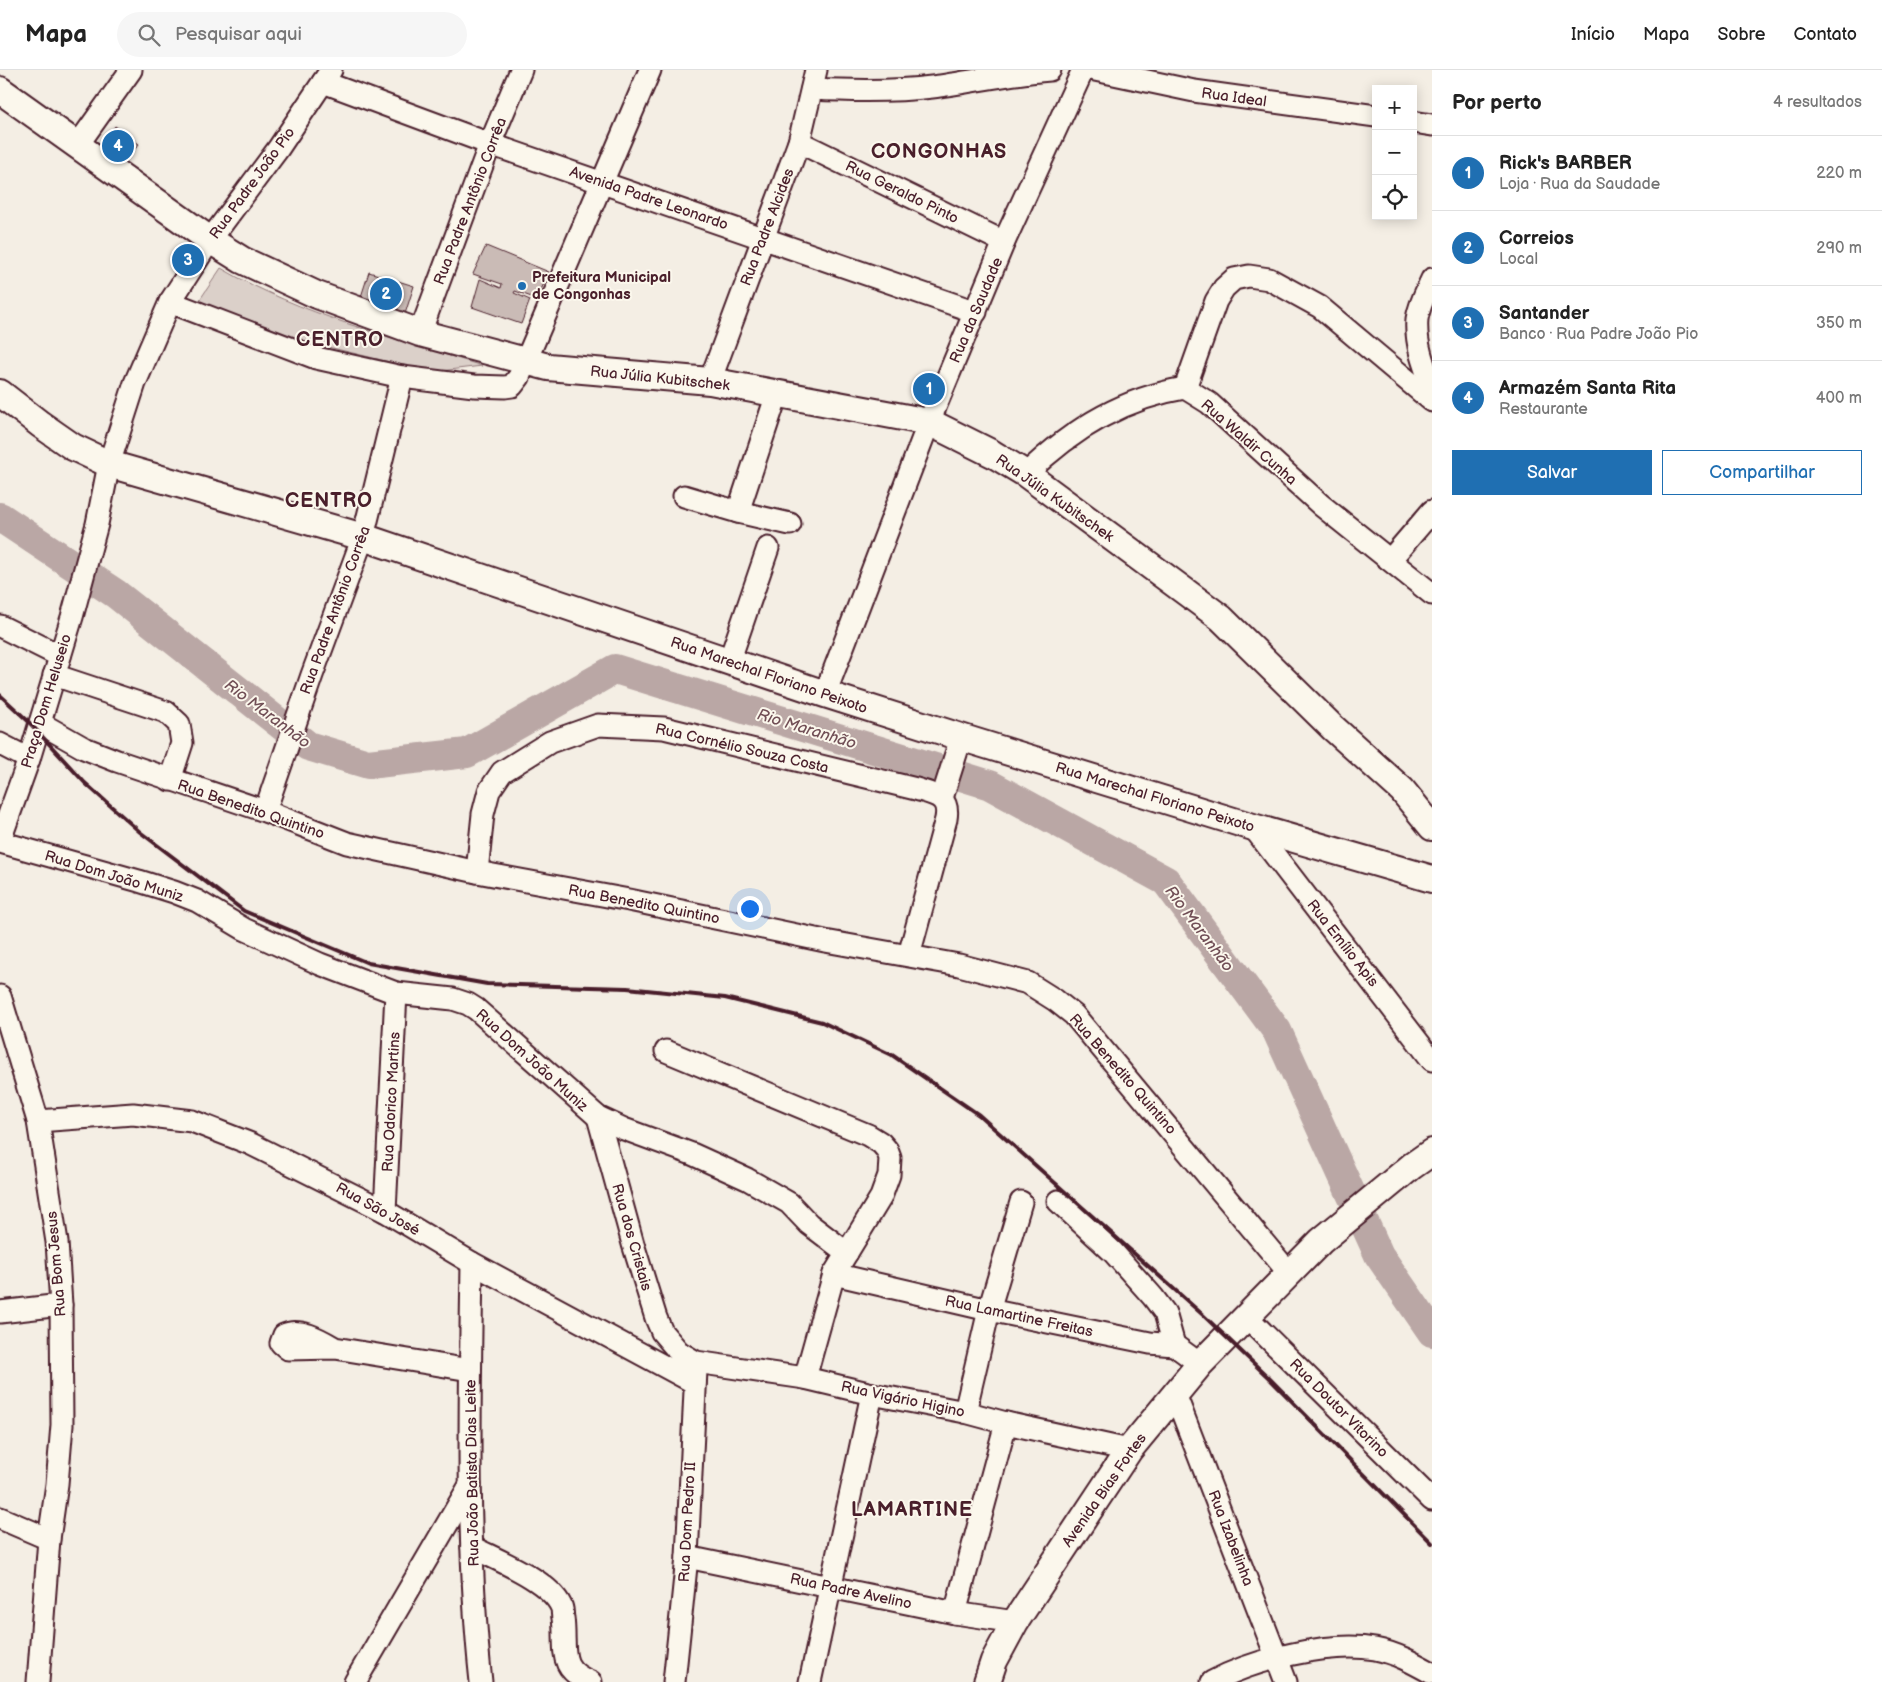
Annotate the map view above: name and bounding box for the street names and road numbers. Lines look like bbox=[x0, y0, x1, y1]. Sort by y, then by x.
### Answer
street label: Rua Ideal bbox=[1200, 84, 1268, 111]
street label: Rua Padre Antônio Corrêa bbox=[430, 115, 511, 287]
street label: Rua Padre João Pio bbox=[206, 124, 299, 243]
street label: Rua Geraldo Pinto bbox=[842, 157, 962, 228]
street label: Avenida Padre Leonardo bbox=[567, 162, 731, 235]
street label: Rua Padre Alcides bbox=[736, 165, 799, 289]
street label: Rua da Saudade bbox=[946, 254, 1007, 366]
street label: Rua Júlia Kubitschek bbox=[589, 362, 731, 395]
street label: Rua Waldir Cunha bbox=[1197, 395, 1301, 489]
street label: Rua Júlia Kubitschek bbox=[992, 450, 1118, 547]
street label: Rua Padre Antônio Corrêa bbox=[296, 523, 375, 697]
street label: Praça Dom Heluseio bbox=[17, 632, 76, 770]
street label: Rua Marechal Floriano Peixoto bbox=[668, 633, 870, 718]
street label: Rua Cornélio Souza Costa bbox=[653, 719, 830, 778]
street label: Rua Marechal Floriano Peixoto bbox=[1053, 758, 1257, 837]
street label: Rua Benedito Quintino bbox=[175, 775, 327, 844]
street label: Rua Dom João Muniz bbox=[42, 846, 186, 907]
street label: Rua Benedito Quintino bbox=[566, 880, 721, 929]
street label: Rua Emílio Apis bbox=[1303, 896, 1383, 991]
street label: Rua Dom João Muniz bbox=[472, 1005, 592, 1116]
street label: Rua Benedito Quintino bbox=[1065, 1010, 1180, 1139]
street label: Rua Odorico Martins bbox=[378, 1031, 405, 1173]
street label: Rua São José bbox=[332, 1179, 423, 1240]
street label: Rua dos Cristais bbox=[607, 1181, 656, 1294]
street label: Rua Bom Jesus bbox=[42, 1210, 71, 1317]
street label: Rua Lamartine Freitas bbox=[943, 1292, 1095, 1342]
street label: Rua Doutor Vitorino bbox=[1285, 1355, 1392, 1462]
street label: Rua Vigário Higino bbox=[839, 1377, 967, 1422]
street label: Rua João Batista Dias Leite bbox=[461, 1379, 484, 1567]
street label: Avenida Bias Fortes bbox=[1058, 1429, 1151, 1551]
street label: Rua Dom Pedro II bbox=[675, 1461, 700, 1583]
street label: Rua Izabelinha bbox=[1204, 1488, 1258, 1589]
street label: Rua Padre Avelino bbox=[788, 1569, 914, 1614]

